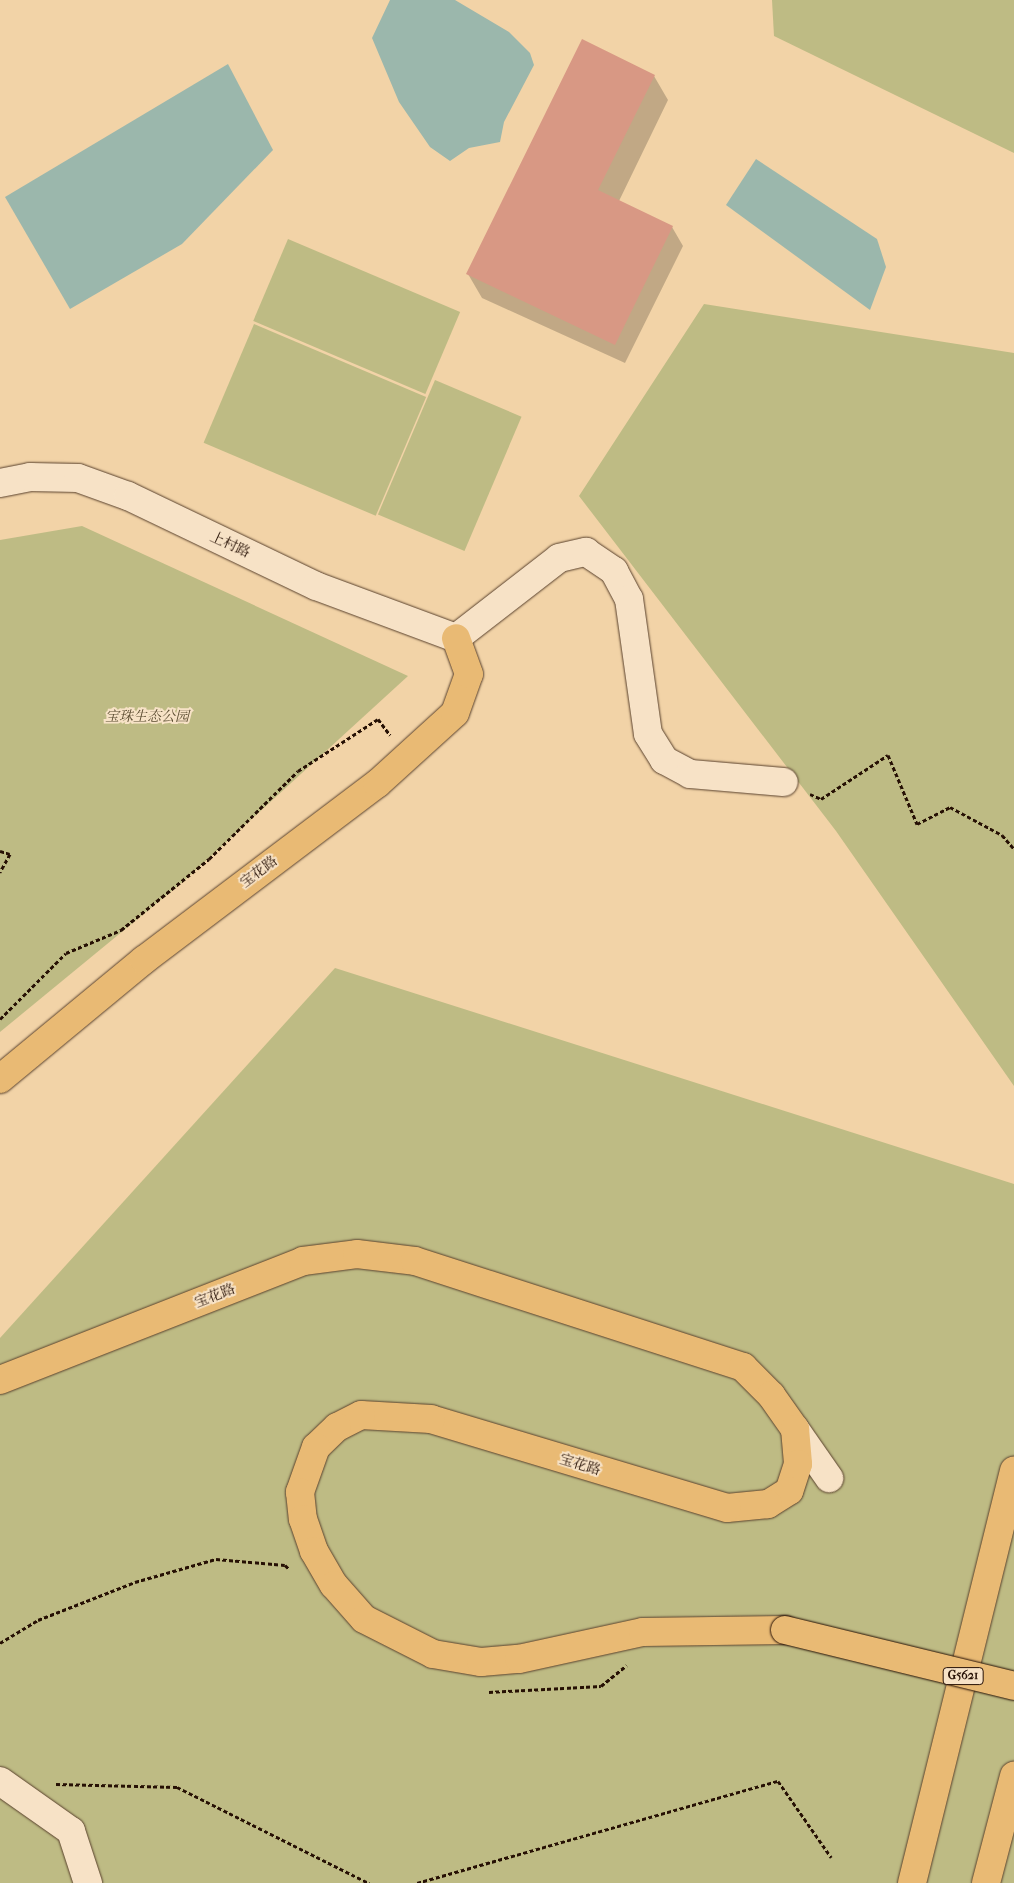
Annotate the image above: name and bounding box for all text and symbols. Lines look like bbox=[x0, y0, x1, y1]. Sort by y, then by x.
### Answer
street label: 上村路 bbox=[207, 529, 253, 561]
park label: 宝珠生态公园 bbox=[105, 709, 189, 725]
street label: 宝花路 bbox=[237, 853, 281, 891]
street label: 宝花路 bbox=[192, 1281, 238, 1311]
street label: 宝花路 bbox=[557, 1451, 603, 1479]
road number: G5621 bbox=[942, 1666, 984, 1685]

